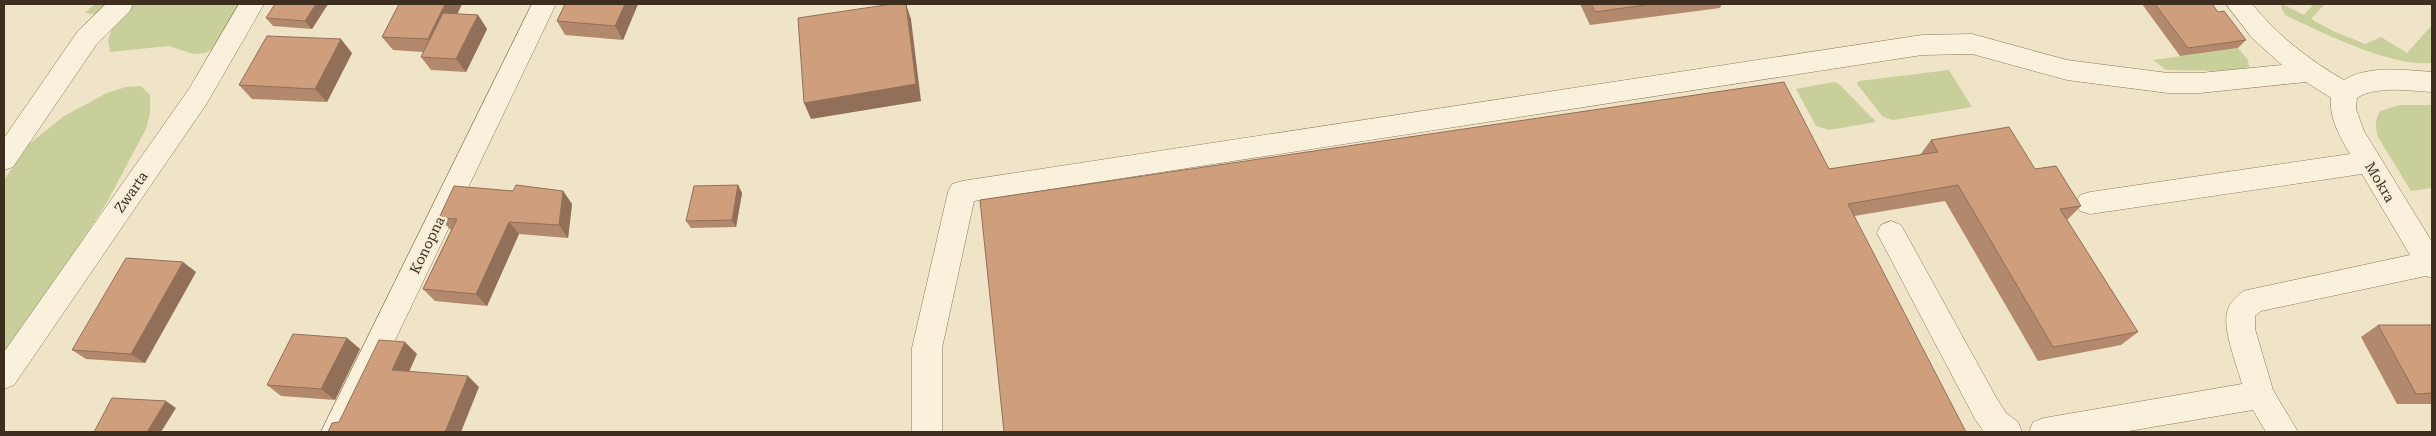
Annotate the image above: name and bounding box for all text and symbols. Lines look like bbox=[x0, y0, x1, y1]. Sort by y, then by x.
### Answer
street label: Mokra bbox=[2362, 159, 2398, 205]
street label: Zwarta bbox=[111, 168, 151, 216]
street label: Konopna bbox=[406, 213, 448, 276]

